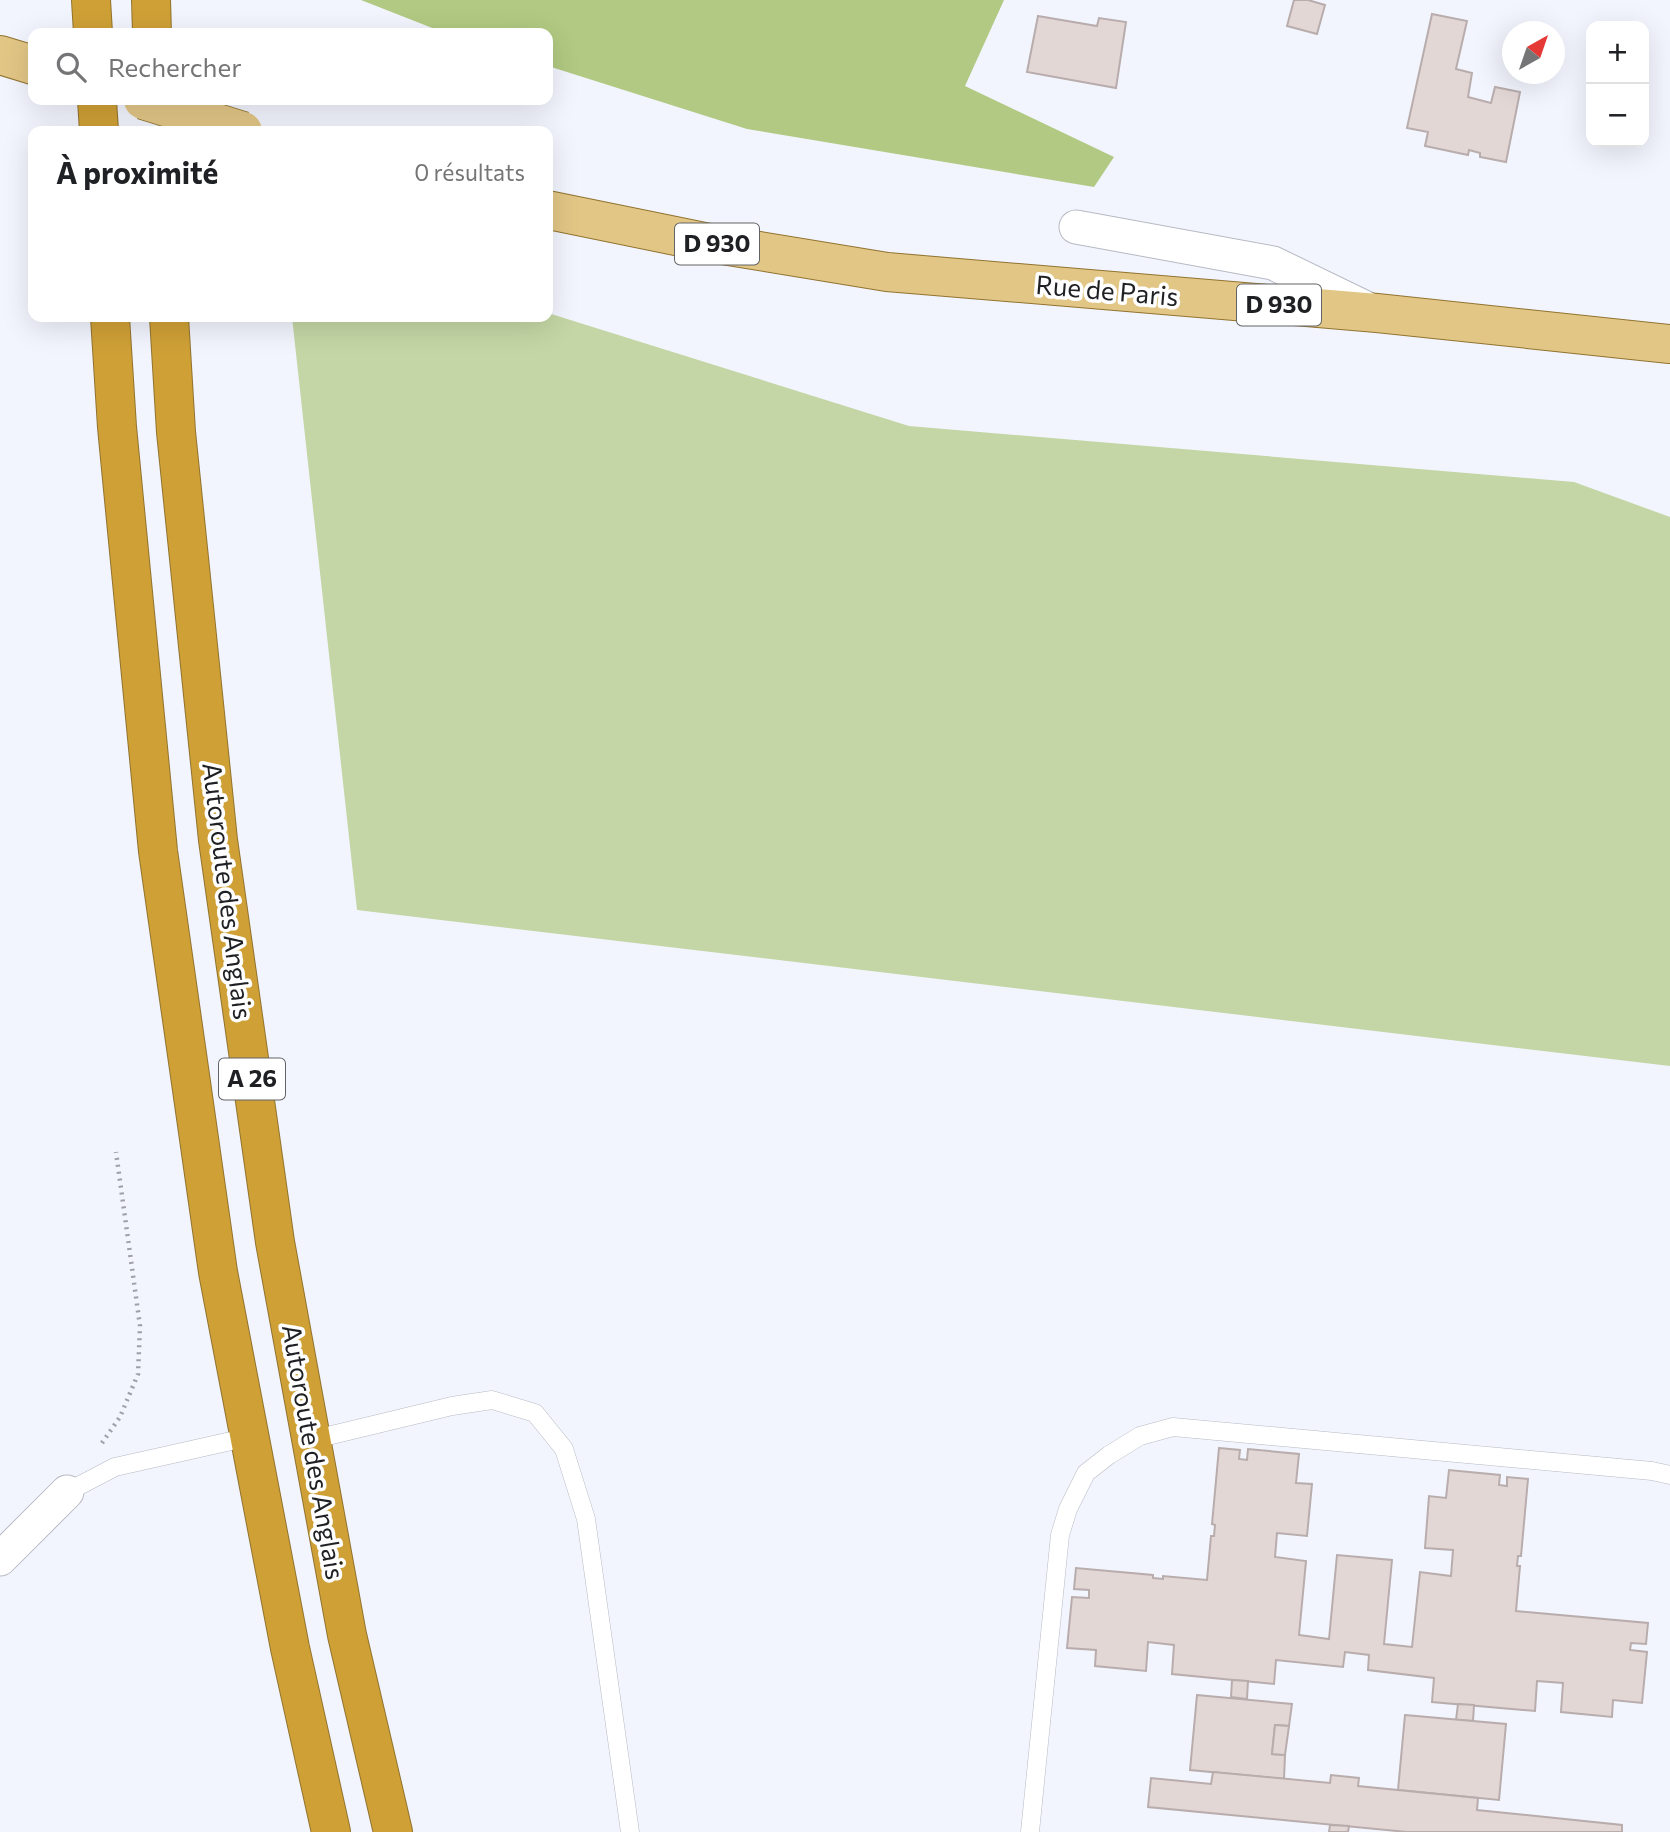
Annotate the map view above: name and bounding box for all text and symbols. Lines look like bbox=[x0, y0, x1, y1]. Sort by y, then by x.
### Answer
north arrow bbox=[1502, 21, 1565, 84]
map controls bbox=[1586, 21, 1649, 147]
button: + bbox=[1586, 21, 1649, 84]
search box bbox=[28, 28, 553, 105]
icon: search bbox=[52, 48, 90, 86]
text: Rechercher bbox=[108, 51, 242, 82]
button: − bbox=[1586, 84, 1649, 147]
text: À proximité bbox=[56, 153, 218, 190]
text: 0 résultats bbox=[414, 158, 525, 186]
road number: D 930 bbox=[675, 224, 759, 264]
street label: Rue de Paris bbox=[1035, 268, 1180, 311]
road number: D 930 bbox=[1237, 284, 1321, 326]
street label: Autoroute des Anglais bbox=[197, 761, 260, 1021]
road number: A 26 bbox=[219, 1058, 285, 1100]
street label: Autoroute des Anglais bbox=[277, 1322, 352, 1582]

